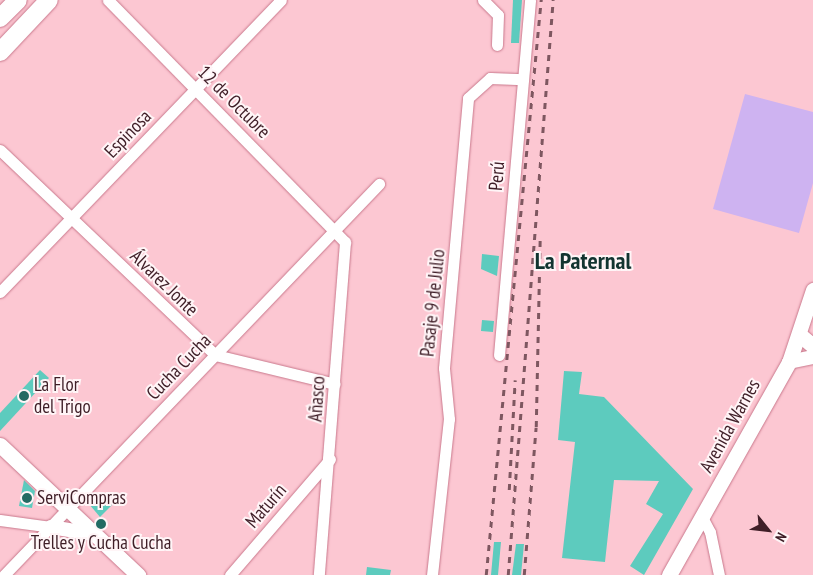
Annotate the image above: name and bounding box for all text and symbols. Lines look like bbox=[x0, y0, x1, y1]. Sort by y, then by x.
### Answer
street label: 12 de Octubre bbox=[193, 61, 275, 143]
street label: Espinosa bbox=[100, 105, 156, 163]
street label: Perú bbox=[484, 160, 510, 192]
street label: Álvarez Jonte bbox=[125, 245, 203, 321]
district label: La Paternal bbox=[535, 247, 631, 275]
street label: Pasaje 9 de Julio bbox=[416, 248, 450, 358]
street label: Cucha Cucha bbox=[142, 329, 216, 405]
place label: La Flor del Trigo bbox=[34, 374, 91, 418]
street label: Añasco bbox=[304, 375, 330, 423]
street label: Avenida Warnes bbox=[695, 375, 765, 477]
marker: La Flor del Trigo bbox=[18, 390, 30, 402]
street label: Maturín bbox=[241, 479, 291, 533]
place label: ServiCompras bbox=[37, 487, 126, 509]
marker: ServiCompras bbox=[21, 492, 33, 504]
north arrow bbox=[743, 505, 793, 555]
marker: Trelles y Cucha Cucha bbox=[95, 518, 107, 530]
text: N bbox=[771, 530, 791, 545]
place label: Trelles y Cucha Cucha bbox=[30, 532, 172, 554]

